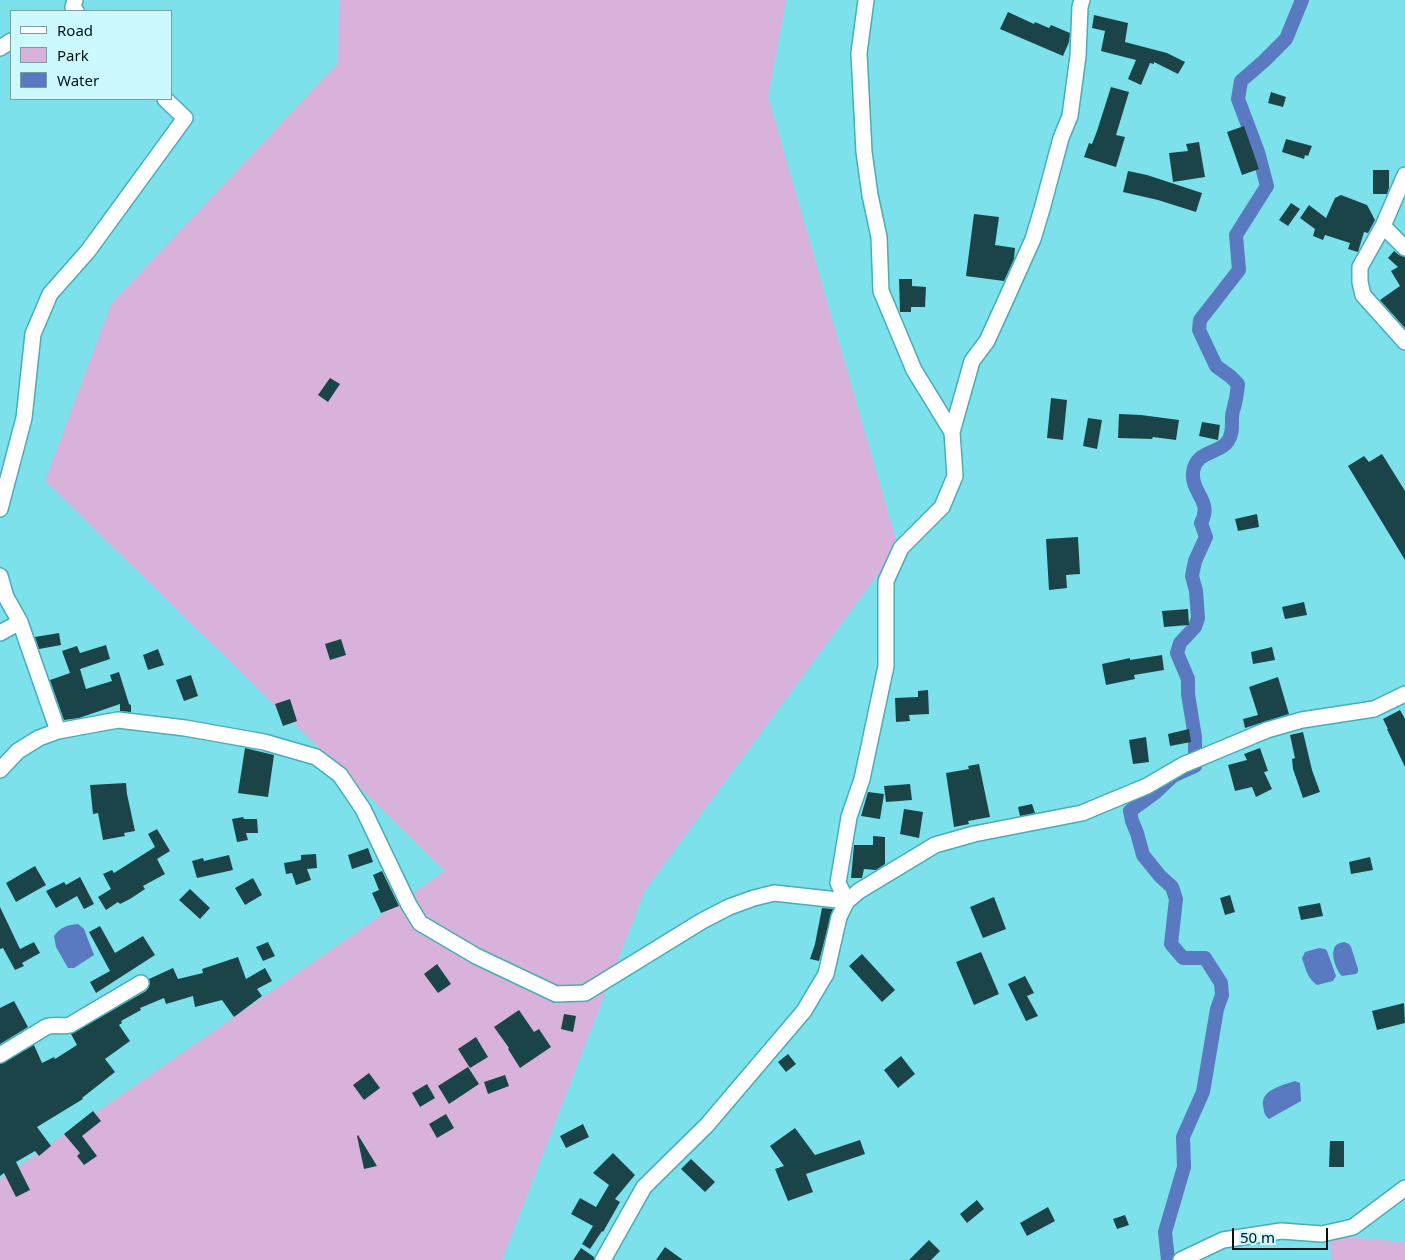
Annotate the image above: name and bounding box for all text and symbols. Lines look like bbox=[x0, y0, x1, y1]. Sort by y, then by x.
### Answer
legend bbox=[10, 10, 172, 100]
text: Road bbox=[57, 20, 93, 40]
text: Park bbox=[57, 45, 89, 65]
text: Water bbox=[57, 70, 99, 90]
scale bar bbox=[1235, 1218, 1331, 1250]
text: 50 m bbox=[1240, 1227, 1275, 1247]

